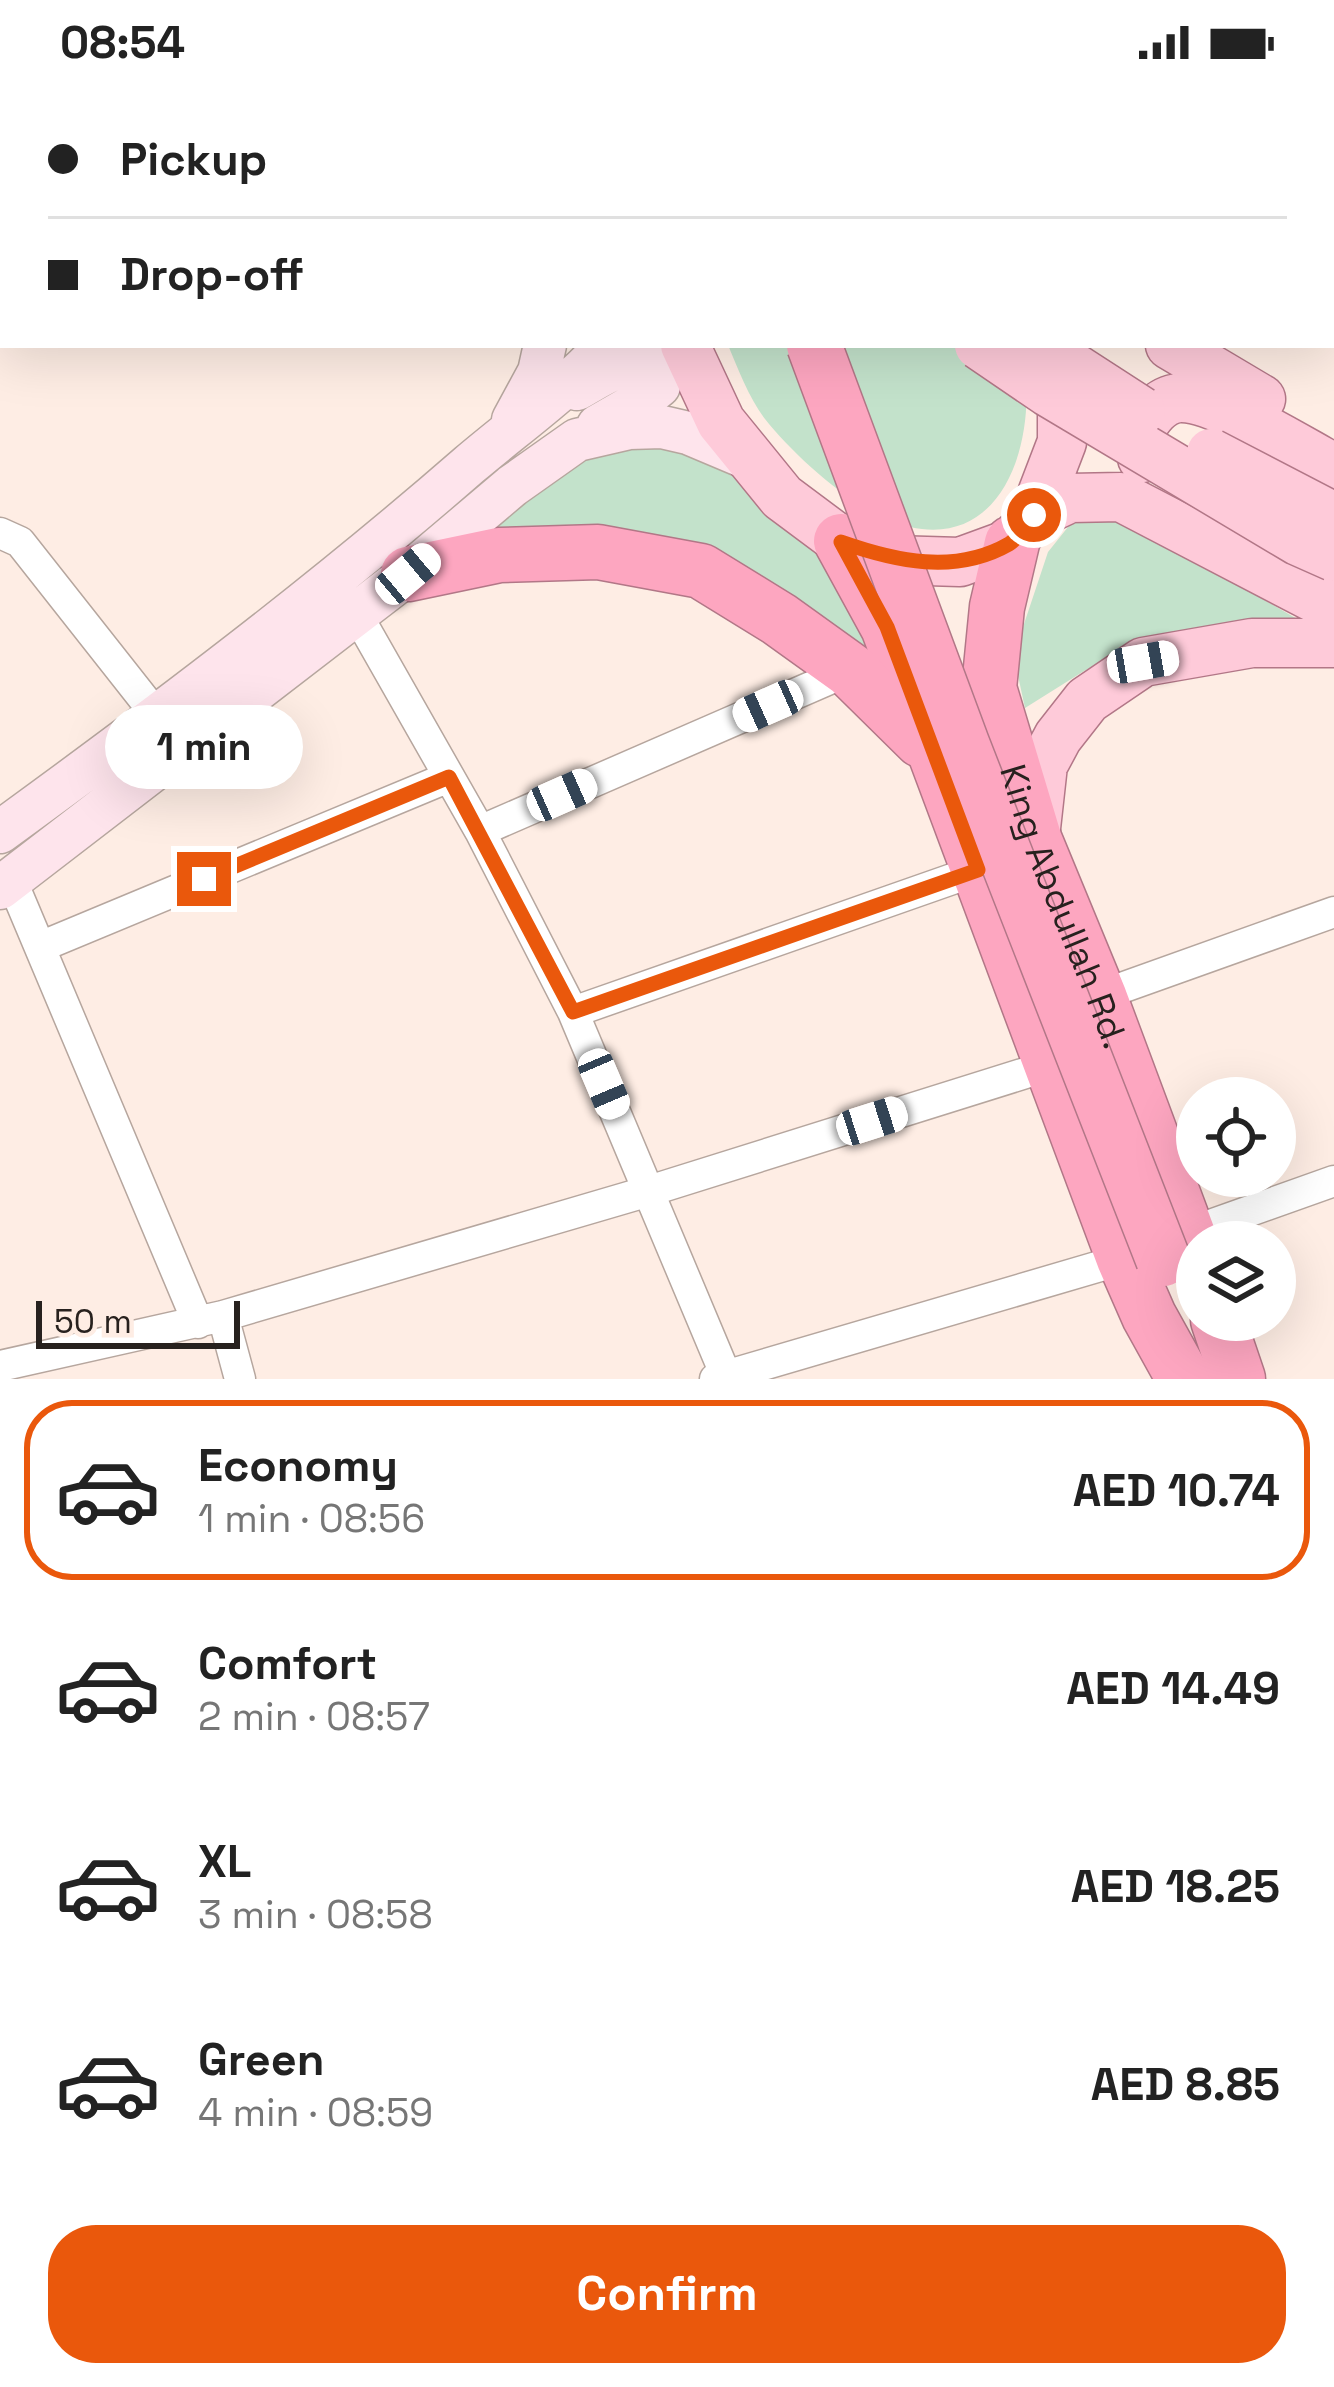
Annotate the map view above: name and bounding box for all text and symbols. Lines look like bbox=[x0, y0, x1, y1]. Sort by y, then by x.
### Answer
text: 08:54 bbox=[60, 14, 185, 71]
text: Pickup bbox=[120, 131, 267, 188]
text: Drop-off bbox=[120, 246, 304, 303]
route start bbox=[1007, 488, 1061, 542]
car bbox=[369, 537, 447, 611]
car bbox=[1104, 638, 1182, 686]
car bbox=[728, 675, 808, 737]
callout: 1 min bbox=[105, 705, 303, 789]
text: 1 min bbox=[156, 722, 252, 771]
street label: King Abdullah Rd. bbox=[989, 759, 1138, 1055]
car bbox=[522, 764, 602, 826]
route end bbox=[177, 852, 231, 906]
car bbox=[573, 1044, 635, 1124]
map controls bbox=[1176, 1077, 1296, 1341]
button: locate bbox=[1176, 1077, 1296, 1197]
car bbox=[832, 1093, 912, 1149]
button: layers bbox=[1176, 1221, 1296, 1341]
scale bar bbox=[36, 1295, 240, 1348]
text: 50 m bbox=[54, 1301, 132, 1343]
icon: car bbox=[54, 1436, 162, 1544]
text: Economy bbox=[198, 1437, 398, 1494]
text: AED 10.74 bbox=[1073, 1462, 1280, 1519]
text: 1 min · 08:56 bbox=[198, 1494, 425, 1543]
icon: car bbox=[54, 1634, 162, 1742]
text: Comfort bbox=[198, 1635, 377, 1692]
text: AED 14.49 bbox=[1066, 1660, 1280, 1717]
text: 2 min · 08:57 bbox=[198, 1692, 430, 1741]
icon: car bbox=[54, 1832, 162, 1940]
text: XL bbox=[198, 1833, 251, 1890]
text: AED 18.25 bbox=[1071, 1858, 1280, 1915]
text: 3 min · 08:58 bbox=[198, 1890, 433, 1939]
icon: car bbox=[54, 2030, 162, 2138]
text: Green bbox=[198, 2031, 324, 2088]
text: AED 8.85 bbox=[1091, 2056, 1280, 2113]
text: 4 min · 08:59 bbox=[198, 2088, 433, 2137]
button: Confirm bbox=[48, 2225, 1286, 2363]

